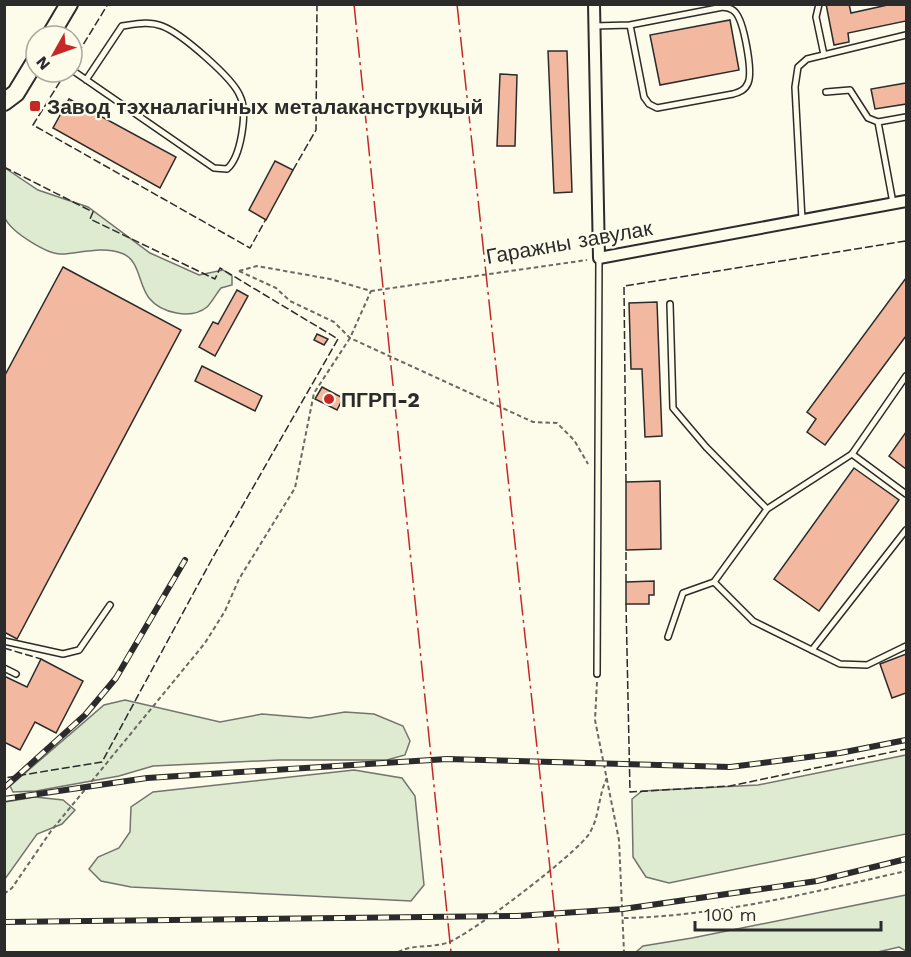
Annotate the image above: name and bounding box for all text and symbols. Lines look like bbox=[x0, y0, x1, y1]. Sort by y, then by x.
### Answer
north arrow bbox=[24, 24, 84, 84]
text: N bbox=[32, 53, 54, 74]
place label: Завод тэхналагічных металаканструкцый bbox=[47, 94, 483, 119]
marker: Завод тэхналагічных металаканструкцый bbox=[28, 99, 42, 113]
street label: Гаражны завулак bbox=[484, 215, 655, 269]
place label: ПГРП-2 bbox=[341, 387, 420, 412]
marker: ПГРП-2 bbox=[322, 392, 336, 406]
scale bar bbox=[695, 894, 881, 932]
text: 100 m bbox=[704, 904, 757, 925]

